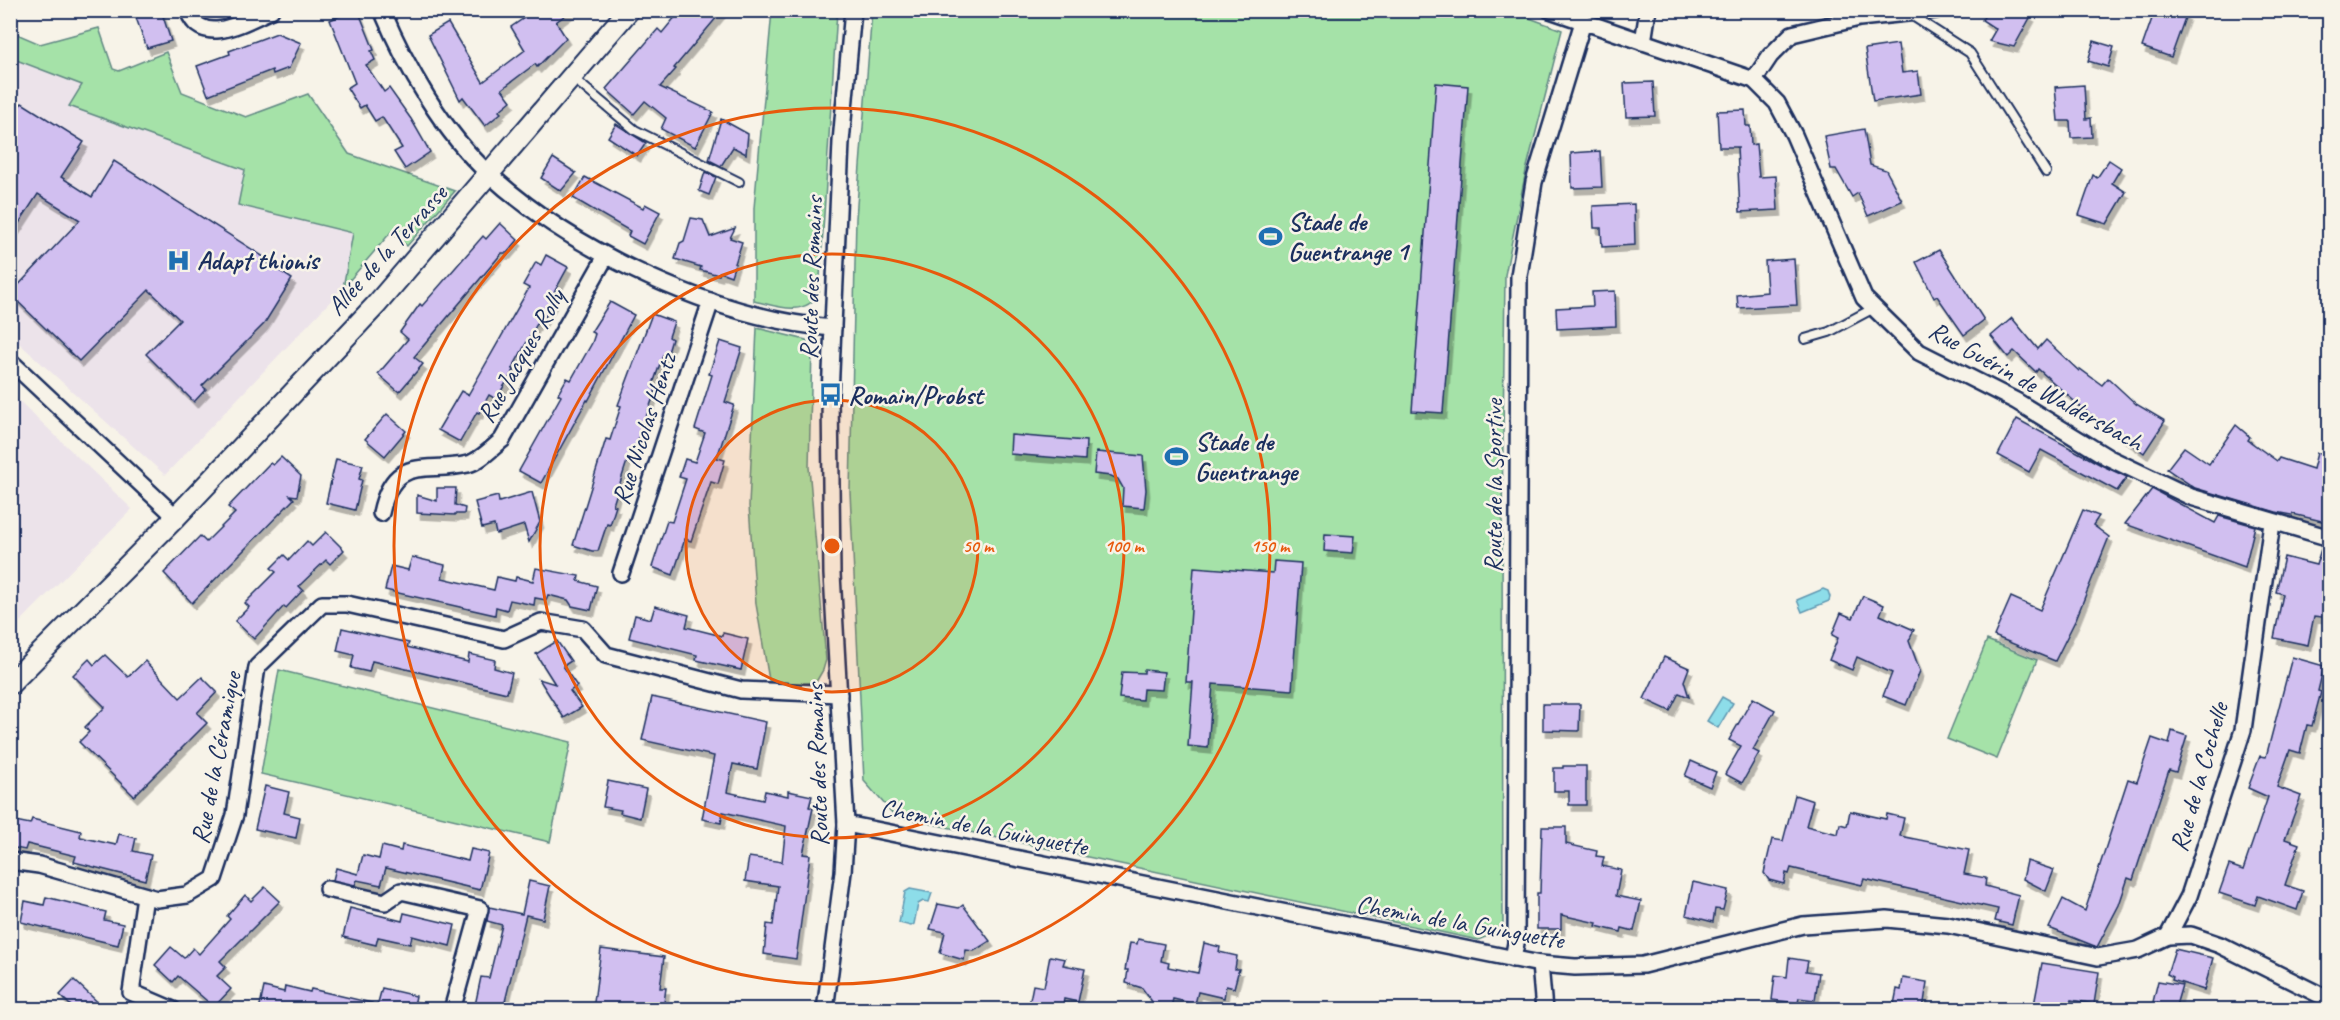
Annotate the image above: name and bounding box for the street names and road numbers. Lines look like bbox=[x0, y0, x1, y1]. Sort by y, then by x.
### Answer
street label: Allée de la Terrasse bbox=[320, 177, 455, 322]
street label: Route des Romains bbox=[792, 194, 830, 360]
street label: Rue Jacques Rolly bbox=[469, 281, 574, 429]
street label: Rue Guérin de Waldersbach bbox=[1923, 313, 2151, 460]
street label: Rue Nicolas Hentz bbox=[604, 347, 685, 509]
street label: Route de la Sportive bbox=[1477, 398, 1510, 573]
street label: Rue de la Céramique bbox=[183, 667, 249, 847]
street label: Route des Romains bbox=[798, 681, 836, 847]
street label: Rue de la Cochelle bbox=[2162, 696, 2237, 855]
street label: Chemin de la Guinguette bbox=[878, 791, 1092, 864]
street label: Chemin de la Guinguette bbox=[1354, 887, 1568, 957]

